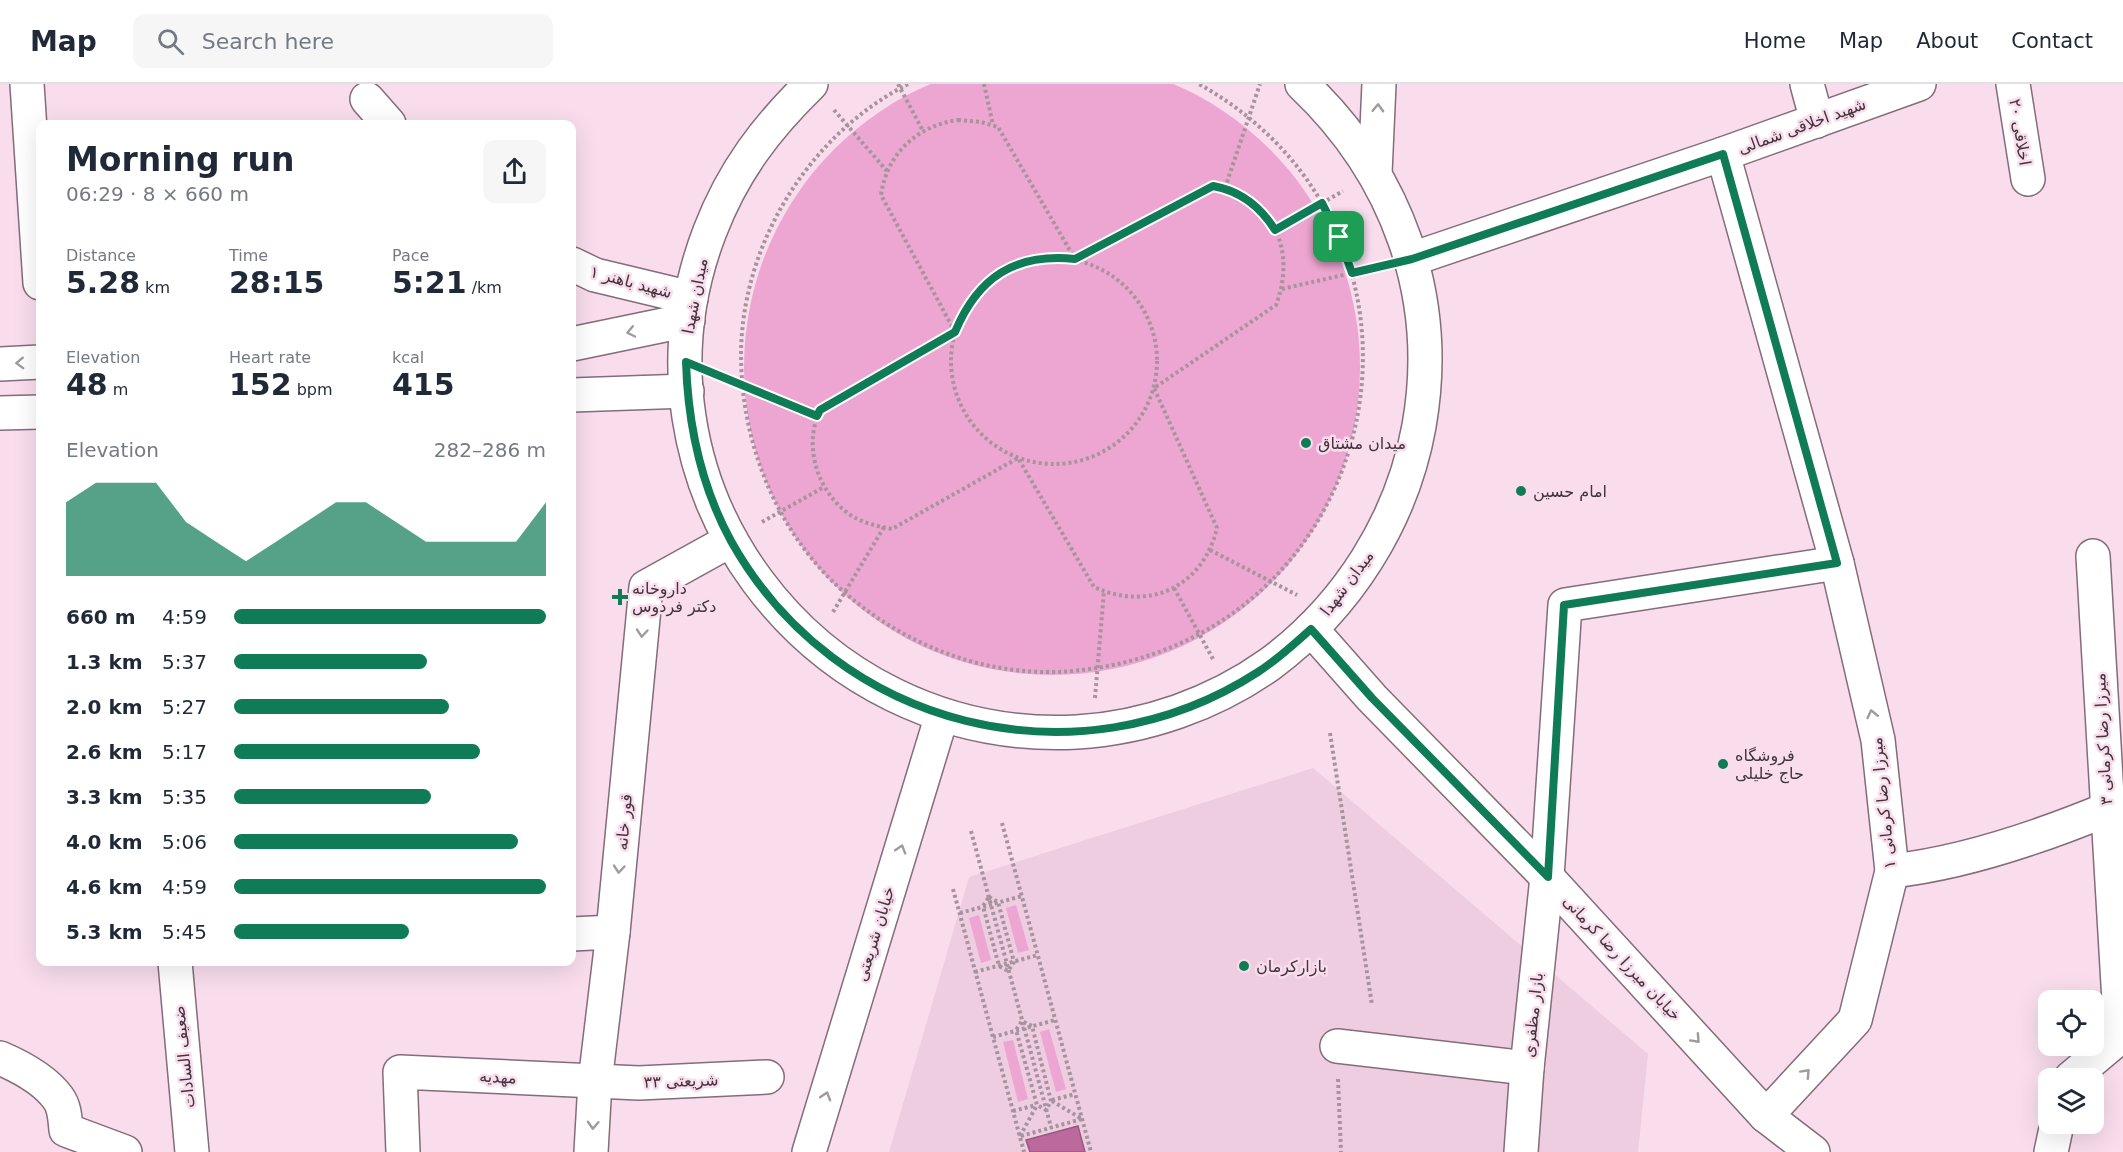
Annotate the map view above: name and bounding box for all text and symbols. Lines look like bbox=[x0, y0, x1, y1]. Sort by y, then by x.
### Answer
search box bbox=[133, 14, 553, 68]
text: Map bbox=[30, 25, 97, 58]
icon: search bbox=[154, 25, 187, 58]
text: Search here bbox=[202, 29, 334, 54]
text: Home bbox=[1744, 29, 1806, 53]
text: Map bbox=[1839, 29, 1883, 53]
text: About bbox=[1916, 29, 1978, 53]
text: Contact bbox=[2011, 29, 2093, 53]
street label: شهید اخلاقی شمالی bbox=[1735, 94, 1869, 159]
street label: اخلاقی ۲۰ bbox=[2005, 97, 2035, 167]
one-way arrow bbox=[1371, 103, 1384, 112]
text: Morning run bbox=[66, 140, 294, 179]
button: share bbox=[483, 140, 546, 203]
text: 06:29 · 8 × 660 m bbox=[66, 182, 249, 206]
pin bbox=[1313, 211, 1364, 262]
icon: arrive bbox=[1322, 220, 1355, 253]
text: Distance bbox=[66, 246, 136, 265]
text: Time bbox=[229, 246, 268, 265]
text: Pace bbox=[392, 246, 429, 265]
street label: میدان شهدا bbox=[678, 257, 713, 336]
street label: شهید باهنر ۱ bbox=[588, 262, 674, 303]
text: 5.28 bbox=[66, 265, 140, 300]
text: 28:15 bbox=[229, 265, 325, 300]
text: 5:21 bbox=[392, 265, 467, 300]
text: km bbox=[140, 278, 170, 297]
text: /km bbox=[467, 278, 502, 297]
one-way arrow bbox=[626, 325, 636, 338]
text: Elevation bbox=[66, 348, 140, 367]
text: Heart rate bbox=[229, 348, 311, 367]
text: kcal bbox=[392, 348, 424, 367]
one-way arrow bbox=[16, 356, 25, 369]
text: 48 bbox=[66, 367, 108, 402]
text: 152 bbox=[229, 367, 292, 402]
text: 415 bbox=[392, 367, 455, 402]
text: m bbox=[108, 380, 128, 399]
text: bpm bbox=[292, 380, 333, 399]
place label: ميدان مشتاق bbox=[1318, 434, 1406, 453]
marker: ميدان مشتاق bbox=[1299, 436, 1313, 450]
text: Elevation bbox=[66, 438, 159, 462]
text: 282–286 m bbox=[434, 438, 546, 462]
place label: امام حسین bbox=[1533, 482, 1607, 502]
marker: امام حسین bbox=[1514, 484, 1528, 498]
street label: میدان شهدا bbox=[1316, 547, 1378, 620]
place label: داروخانه دکتر فردوس bbox=[632, 579, 716, 617]
marker: داروخانه دکتر فردوس bbox=[613, 590, 627, 604]
text: 660 m bbox=[66, 605, 136, 629]
text: 4:59 bbox=[162, 605, 207, 629]
one-way arrow bbox=[636, 628, 649, 637]
text: 1.3 km bbox=[66, 650, 143, 674]
text: 5:37 bbox=[162, 650, 207, 674]
street label: میرزا رضا کرمانی ۳ bbox=[2090, 672, 2117, 805]
text: 2.0 km bbox=[66, 695, 143, 719]
text: 5:27 bbox=[162, 695, 207, 719]
one-way arrow bbox=[1866, 709, 1879, 719]
street label: میرزا رضا کرمانی ۱ bbox=[1867, 736, 1900, 870]
text: 2.6 km bbox=[66, 740, 143, 764]
text: 5:17 bbox=[162, 740, 207, 764]
place label: فروشگاه حاج خلیلی bbox=[1735, 746, 1804, 784]
marker: فروشگاه حاج خلیلی bbox=[1716, 757, 1730, 771]
text: 3.3 km bbox=[66, 785, 143, 809]
text: 5:35 bbox=[162, 785, 207, 809]
street label: قور خانه bbox=[612, 793, 637, 851]
text: 4.0 km bbox=[66, 830, 143, 854]
text: 5:06 bbox=[162, 830, 207, 854]
one-way arrow bbox=[894, 844, 906, 855]
one-way arrow bbox=[613, 864, 626, 873]
text: 4.6 km bbox=[66, 875, 143, 899]
text: 4:59 bbox=[162, 875, 207, 899]
street label: خیابان شریعتی bbox=[852, 884, 899, 984]
street label: خیابان میرزا رضا کرمانی bbox=[1558, 891, 1685, 1025]
text: 5.3 km bbox=[66, 920, 143, 944]
text: 5:45 bbox=[162, 920, 207, 944]
place label: بازارکرمان bbox=[1256, 957, 1327, 977]
marker: بازارکرمان bbox=[1237, 959, 1251, 973]
street label: بازار مظفری bbox=[1519, 972, 1548, 1059]
map controls bbox=[2038, 990, 2104, 1134]
button: locate bbox=[2038, 990, 2104, 1056]
street label: ضعیف السادات bbox=[169, 1005, 199, 1109]
one-way arrow bbox=[1689, 1032, 1700, 1043]
street label: مهدیه bbox=[479, 1067, 517, 1088]
button: layers bbox=[2038, 1068, 2104, 1134]
one-way arrow bbox=[1799, 1069, 1810, 1080]
street label: شریعتی ۳۳ bbox=[643, 1070, 719, 1093]
one-way arrow bbox=[819, 1091, 831, 1102]
one-way arrow bbox=[586, 1121, 599, 1130]

